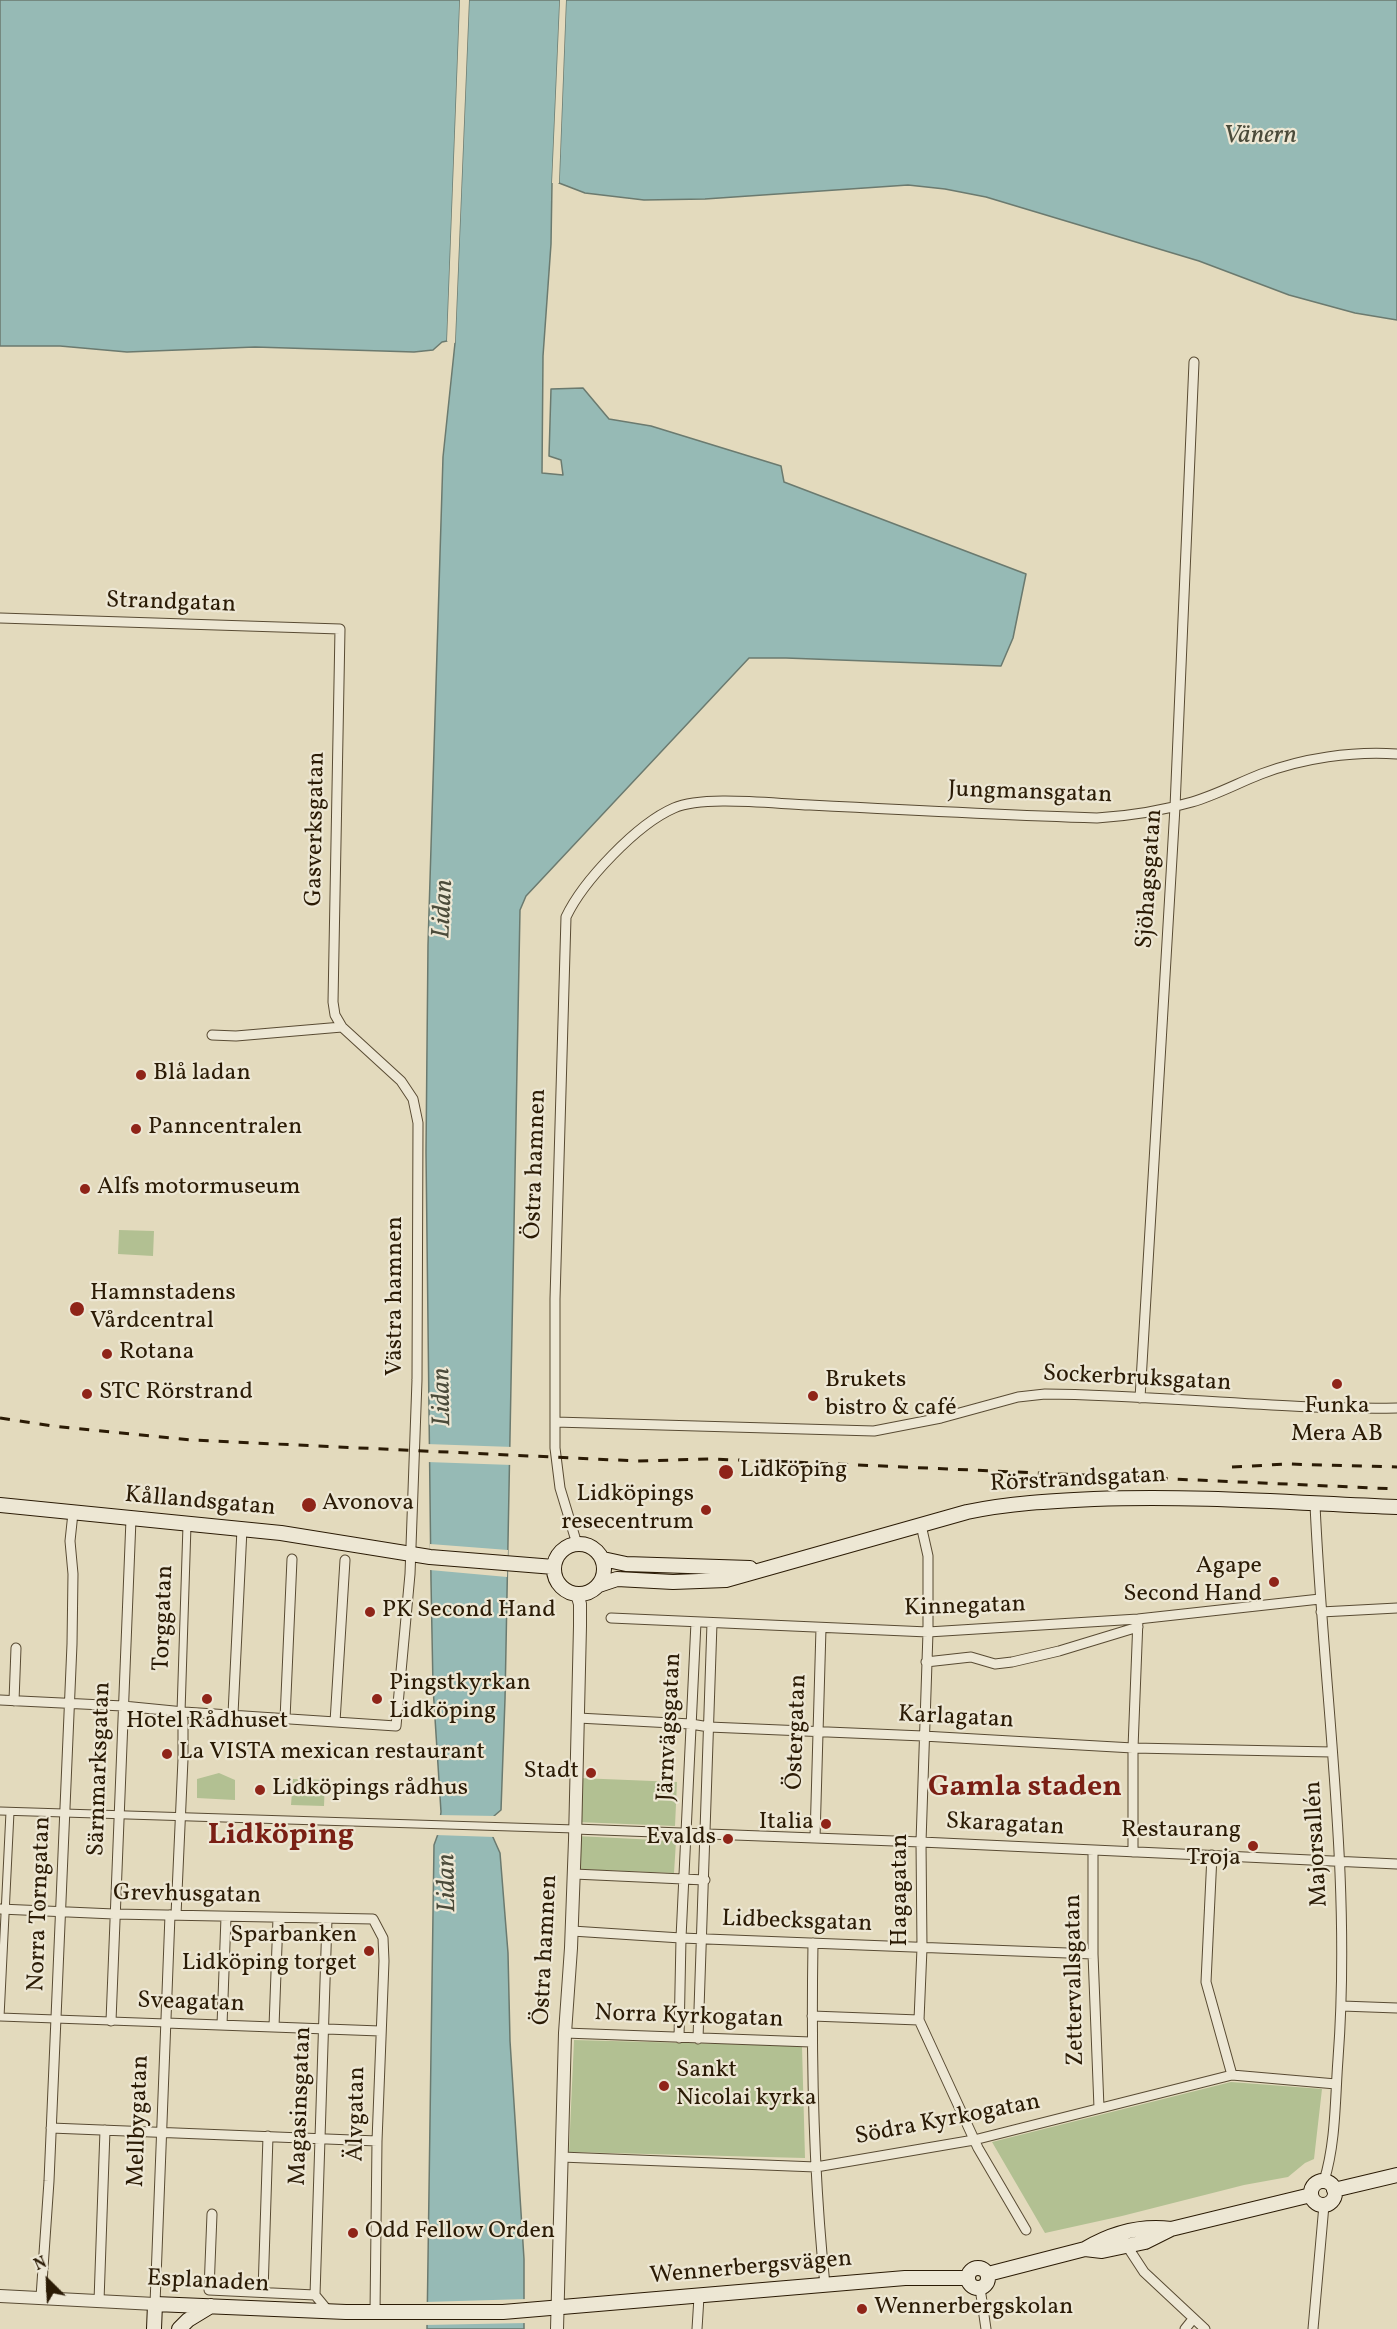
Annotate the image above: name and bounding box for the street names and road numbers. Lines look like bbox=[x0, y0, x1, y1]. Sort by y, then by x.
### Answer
street label: Strandgatan bbox=[105, 587, 237, 621]
street label: Gasverksgatan bbox=[301, 751, 333, 907]
street label: Jungmansgatan bbox=[947, 777, 1113, 811]
street label: Sjöhagsgatan bbox=[1132, 808, 1170, 950]
street label: Östra hamnen bbox=[520, 1088, 554, 1240]
street label: Västra hamnen bbox=[383, 1216, 411, 1376]
street label: Sockerbruksgatan bbox=[1042, 1361, 1232, 1399]
street label: Rörstrandsgatan bbox=[989, 1462, 1167, 1500]
street label: Kållandsgatan bbox=[123, 1482, 277, 1524]
street label: Torggatan bbox=[149, 1565, 181, 1671]
street label: Kinnegatan bbox=[903, 1591, 1027, 1625]
street label: Järnvägsgatan bbox=[653, 1652, 689, 1802]
street label: Östergatan bbox=[782, 1674, 814, 1790]
street label: Särnmarksgatan bbox=[84, 1681, 118, 1857]
street label: Karlagatan bbox=[897, 1702, 1015, 1736]
street label: Majorsallén bbox=[1300, 1780, 1336, 1908]
street label: Skaragatan bbox=[945, 1809, 1065, 1843]
street label: Norra Torngatan bbox=[24, 1816, 58, 1992]
street label: Hagagatan bbox=[888, 1834, 916, 1946]
street label: Östra hamnen bbox=[529, 1874, 565, 2026]
street label: Grevhusgatan bbox=[113, 1880, 261, 1912]
street label: Zettervallsgatan bbox=[1060, 1894, 1092, 2066]
street label: Lidbecksgatan bbox=[721, 1906, 873, 1940]
street label: Sveagatan bbox=[137, 1988, 245, 2020]
street label: Norra Kyrkogatan bbox=[594, 2000, 784, 2036]
street label: Magasinsgatan bbox=[285, 2026, 319, 2186]
street label: Mellbygatan bbox=[123, 2055, 157, 2187]
street label: Älvgatan bbox=[343, 2066, 373, 2162]
street label: Södra Kyrkogatan bbox=[853, 2089, 1043, 2153]
street label: Wennerbergsvägen bbox=[649, 2246, 853, 2292]
street label: Esplanaden bbox=[146, 2265, 270, 2301]

